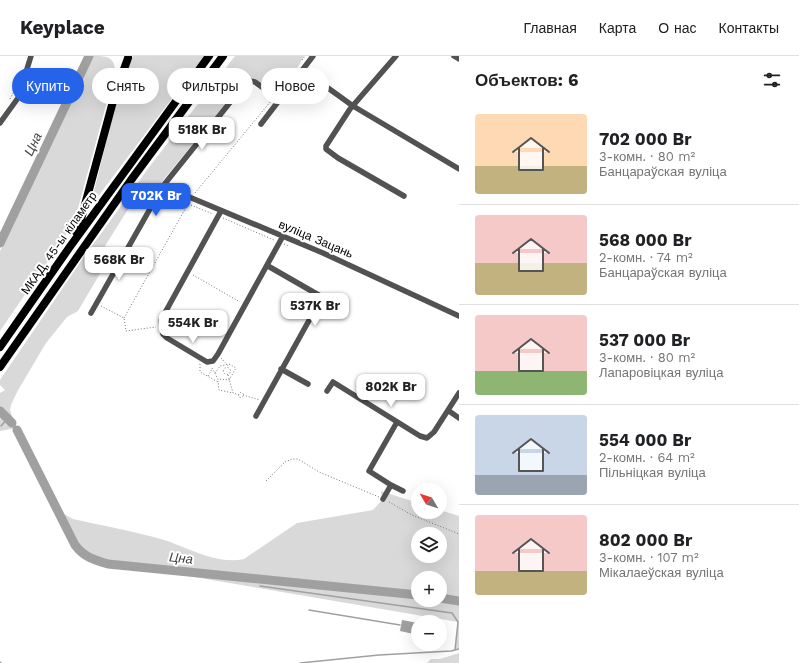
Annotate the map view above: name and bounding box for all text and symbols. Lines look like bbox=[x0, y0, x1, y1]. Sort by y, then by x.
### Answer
text: Keyplace bbox=[20, 16, 105, 39]
text: Главная bbox=[524, 20, 577, 36]
text: Карта bbox=[599, 20, 636, 36]
text: О нас bbox=[658, 20, 697, 36]
text: Контакты bbox=[719, 20, 779, 36]
chip: Купить bbox=[12, 68, 84, 104]
chip: Снять bbox=[92, 68, 159, 104]
chip: Фильтры bbox=[167, 68, 253, 104]
chip: Новое bbox=[261, 68, 329, 104]
icon: filters bbox=[761, 69, 783, 91]
text: Объектов: 6 bbox=[475, 70, 578, 90]
pin: 518K Br bbox=[165, 117, 239, 151]
text: 518K Br bbox=[178, 122, 226, 137]
text: 702 000 Br bbox=[599, 129, 691, 149]
water label: Цна bbox=[21, 130, 45, 158]
icon: home bbox=[507, 130, 555, 178]
text: 3-комн. · 80 m² bbox=[599, 149, 695, 164]
text: Банцараўская вуліца bbox=[599, 164, 727, 179]
pin: 702K Br bbox=[119, 183, 193, 217]
text: 702K Br bbox=[131, 188, 181, 203]
street label: МКАД, 45-ы кіламетр bbox=[18, 189, 100, 297]
street label: вуліца Зацань bbox=[277, 217, 355, 261]
text: 568 000 Br bbox=[599, 230, 692, 250]
icon: home bbox=[507, 231, 555, 279]
pin: 568K Br bbox=[82, 247, 156, 281]
text: 2-комн. · 74 m² bbox=[599, 250, 693, 265]
text: 568K Br bbox=[94, 252, 144, 267]
text: Банцараўская вуліца bbox=[599, 265, 727, 280]
pin: 537K Br bbox=[278, 293, 352, 327]
text: 537K Br bbox=[290, 298, 340, 313]
pin: 554K Br bbox=[156, 310, 230, 344]
text: 554K Br bbox=[168, 315, 218, 330]
text: 537 000 Br bbox=[599, 330, 690, 350]
icon: home bbox=[507, 331, 555, 379]
text: 3-комн. · 80 m² bbox=[599, 350, 695, 365]
text: Лапаровіцкая вуліца bbox=[599, 365, 723, 380]
pin: 802K Br bbox=[354, 374, 428, 408]
text: 802K Br bbox=[365, 379, 417, 394]
text: 554 000 Br bbox=[599, 430, 691, 450]
icon: home bbox=[507, 431, 555, 479]
text: 2-комн. · 64 m² bbox=[599, 450, 695, 465]
text: Пільніцкая вуліца bbox=[599, 465, 706, 480]
north arrow bbox=[411, 483, 447, 519]
map controls bbox=[411, 483, 447, 651]
button: layers bbox=[411, 527, 447, 563]
text: 802 000 Br bbox=[599, 530, 692, 550]
icon: home bbox=[507, 531, 555, 579]
water label: Цна bbox=[168, 549, 194, 567]
text: 3-комн. · 107 m² bbox=[599, 550, 699, 565]
text: Мікалаеўская вуліца bbox=[599, 565, 724, 580]
button: + bbox=[411, 571, 447, 607]
button: − bbox=[411, 615, 447, 651]

